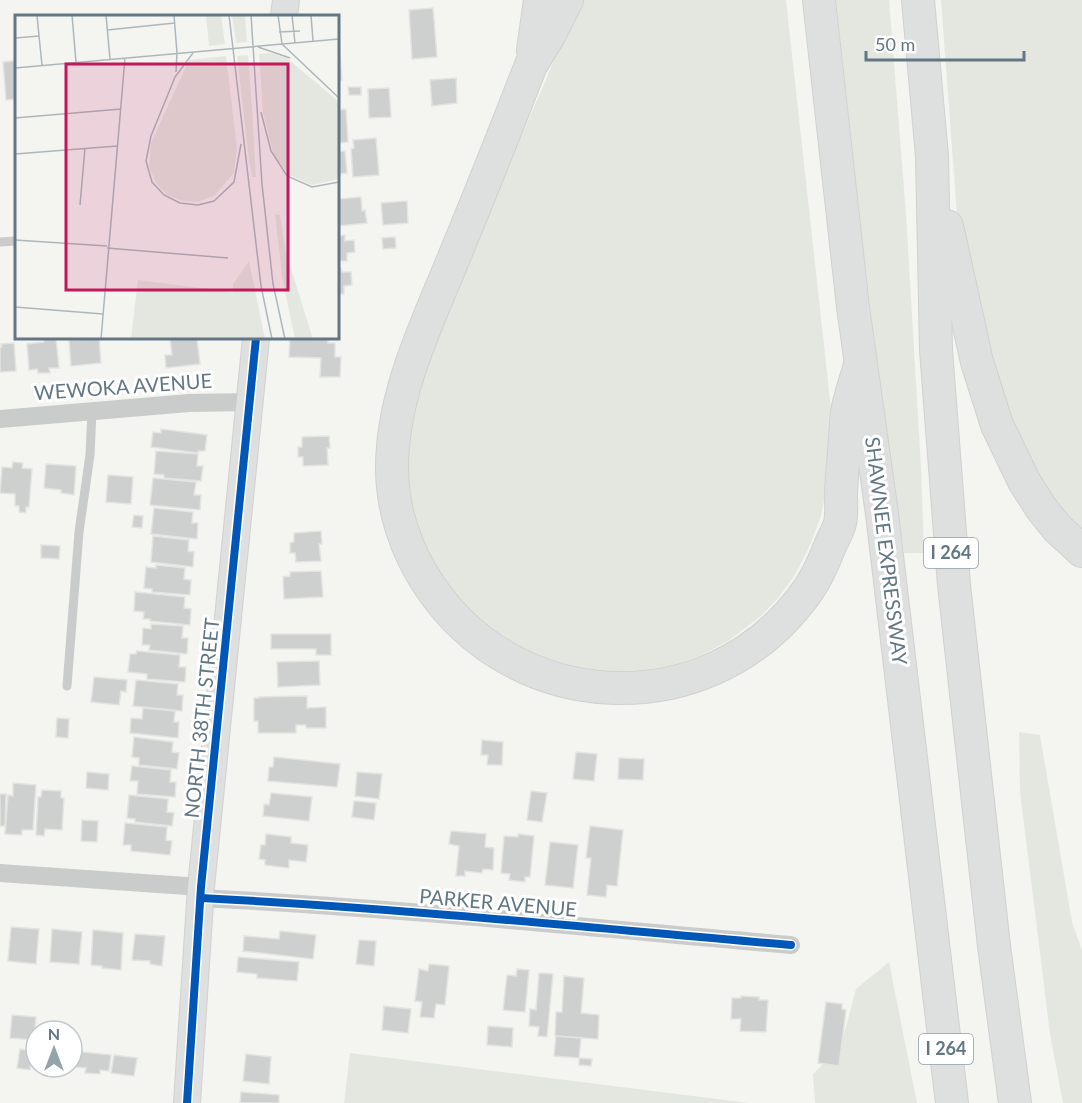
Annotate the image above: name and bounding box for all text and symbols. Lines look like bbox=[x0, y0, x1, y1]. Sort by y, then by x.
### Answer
inset map bbox=[15, 15, 339, 339]
scale bar bbox=[866, 24, 1024, 62]
text: 50 m bbox=[875, 33, 915, 55]
street label: WEWOKA AVENUE bbox=[33, 368, 213, 404]
street label: SHAWNEE EXPRESSWAY bbox=[861, 435, 913, 667]
road number: I 264 bbox=[924, 538, 978, 568]
street label: NORTH 38TH STREET bbox=[179, 616, 223, 819]
street label: PARKER AVENUE bbox=[418, 883, 578, 921]
north arrow bbox=[24, 1019, 84, 1079]
text: N bbox=[48, 1024, 60, 1043]
road number: I 264 bbox=[919, 1034, 973, 1064]

